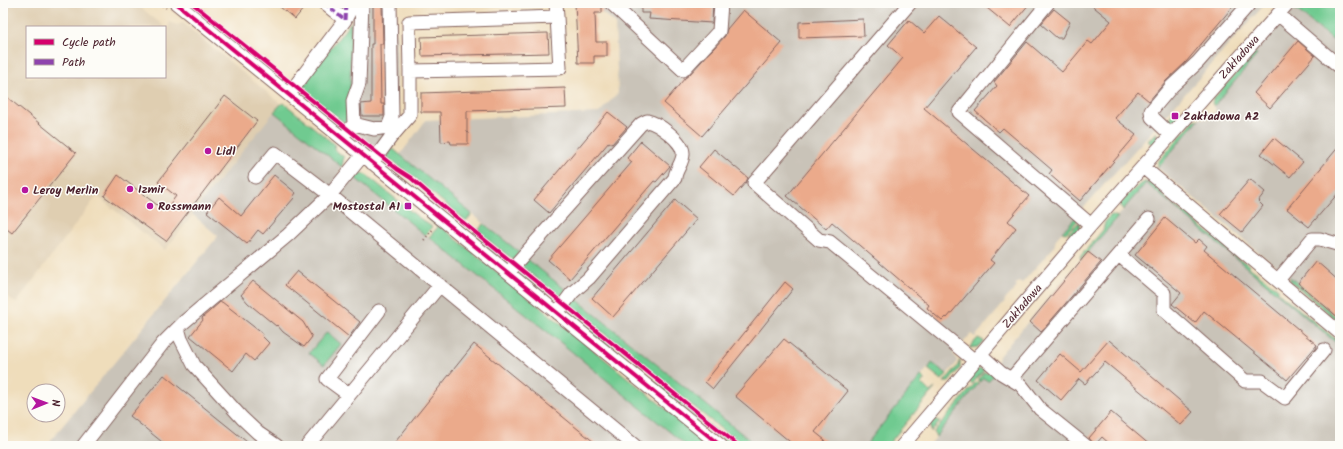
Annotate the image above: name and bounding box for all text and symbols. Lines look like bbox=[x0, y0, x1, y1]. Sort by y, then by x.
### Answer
legend bbox=[26, 26, 166, 78]
street label: Zakładowa bbox=[1214, 31, 1265, 84]
text: Cycle path bbox=[62, 33, 116, 52]
text: Path bbox=[62, 53, 85, 72]
place label: Zakładowa A2 bbox=[1183, 107, 1259, 126]
marker: Zakładowa A2 bbox=[1170, 111, 1180, 121]
place label: Lidl bbox=[216, 142, 236, 161]
marker: Lidl bbox=[203, 146, 213, 156]
place label: Izmir bbox=[138, 180, 165, 199]
place label: Leroy Merlin bbox=[33, 181, 99, 200]
marker: Izmir bbox=[125, 184, 135, 194]
marker: Leroy Merlin bbox=[20, 185, 30, 195]
place label: Rossmann bbox=[158, 197, 211, 216]
place label: Mostostal A1 bbox=[333, 197, 400, 216]
marker: Rossmann bbox=[145, 201, 155, 211]
marker: Mostostal A1 bbox=[403, 201, 413, 211]
street label: Zakładowa bbox=[998, 280, 1047, 333]
north arrow bbox=[26, 383, 66, 423]
text: N bbox=[46, 399, 64, 407]

